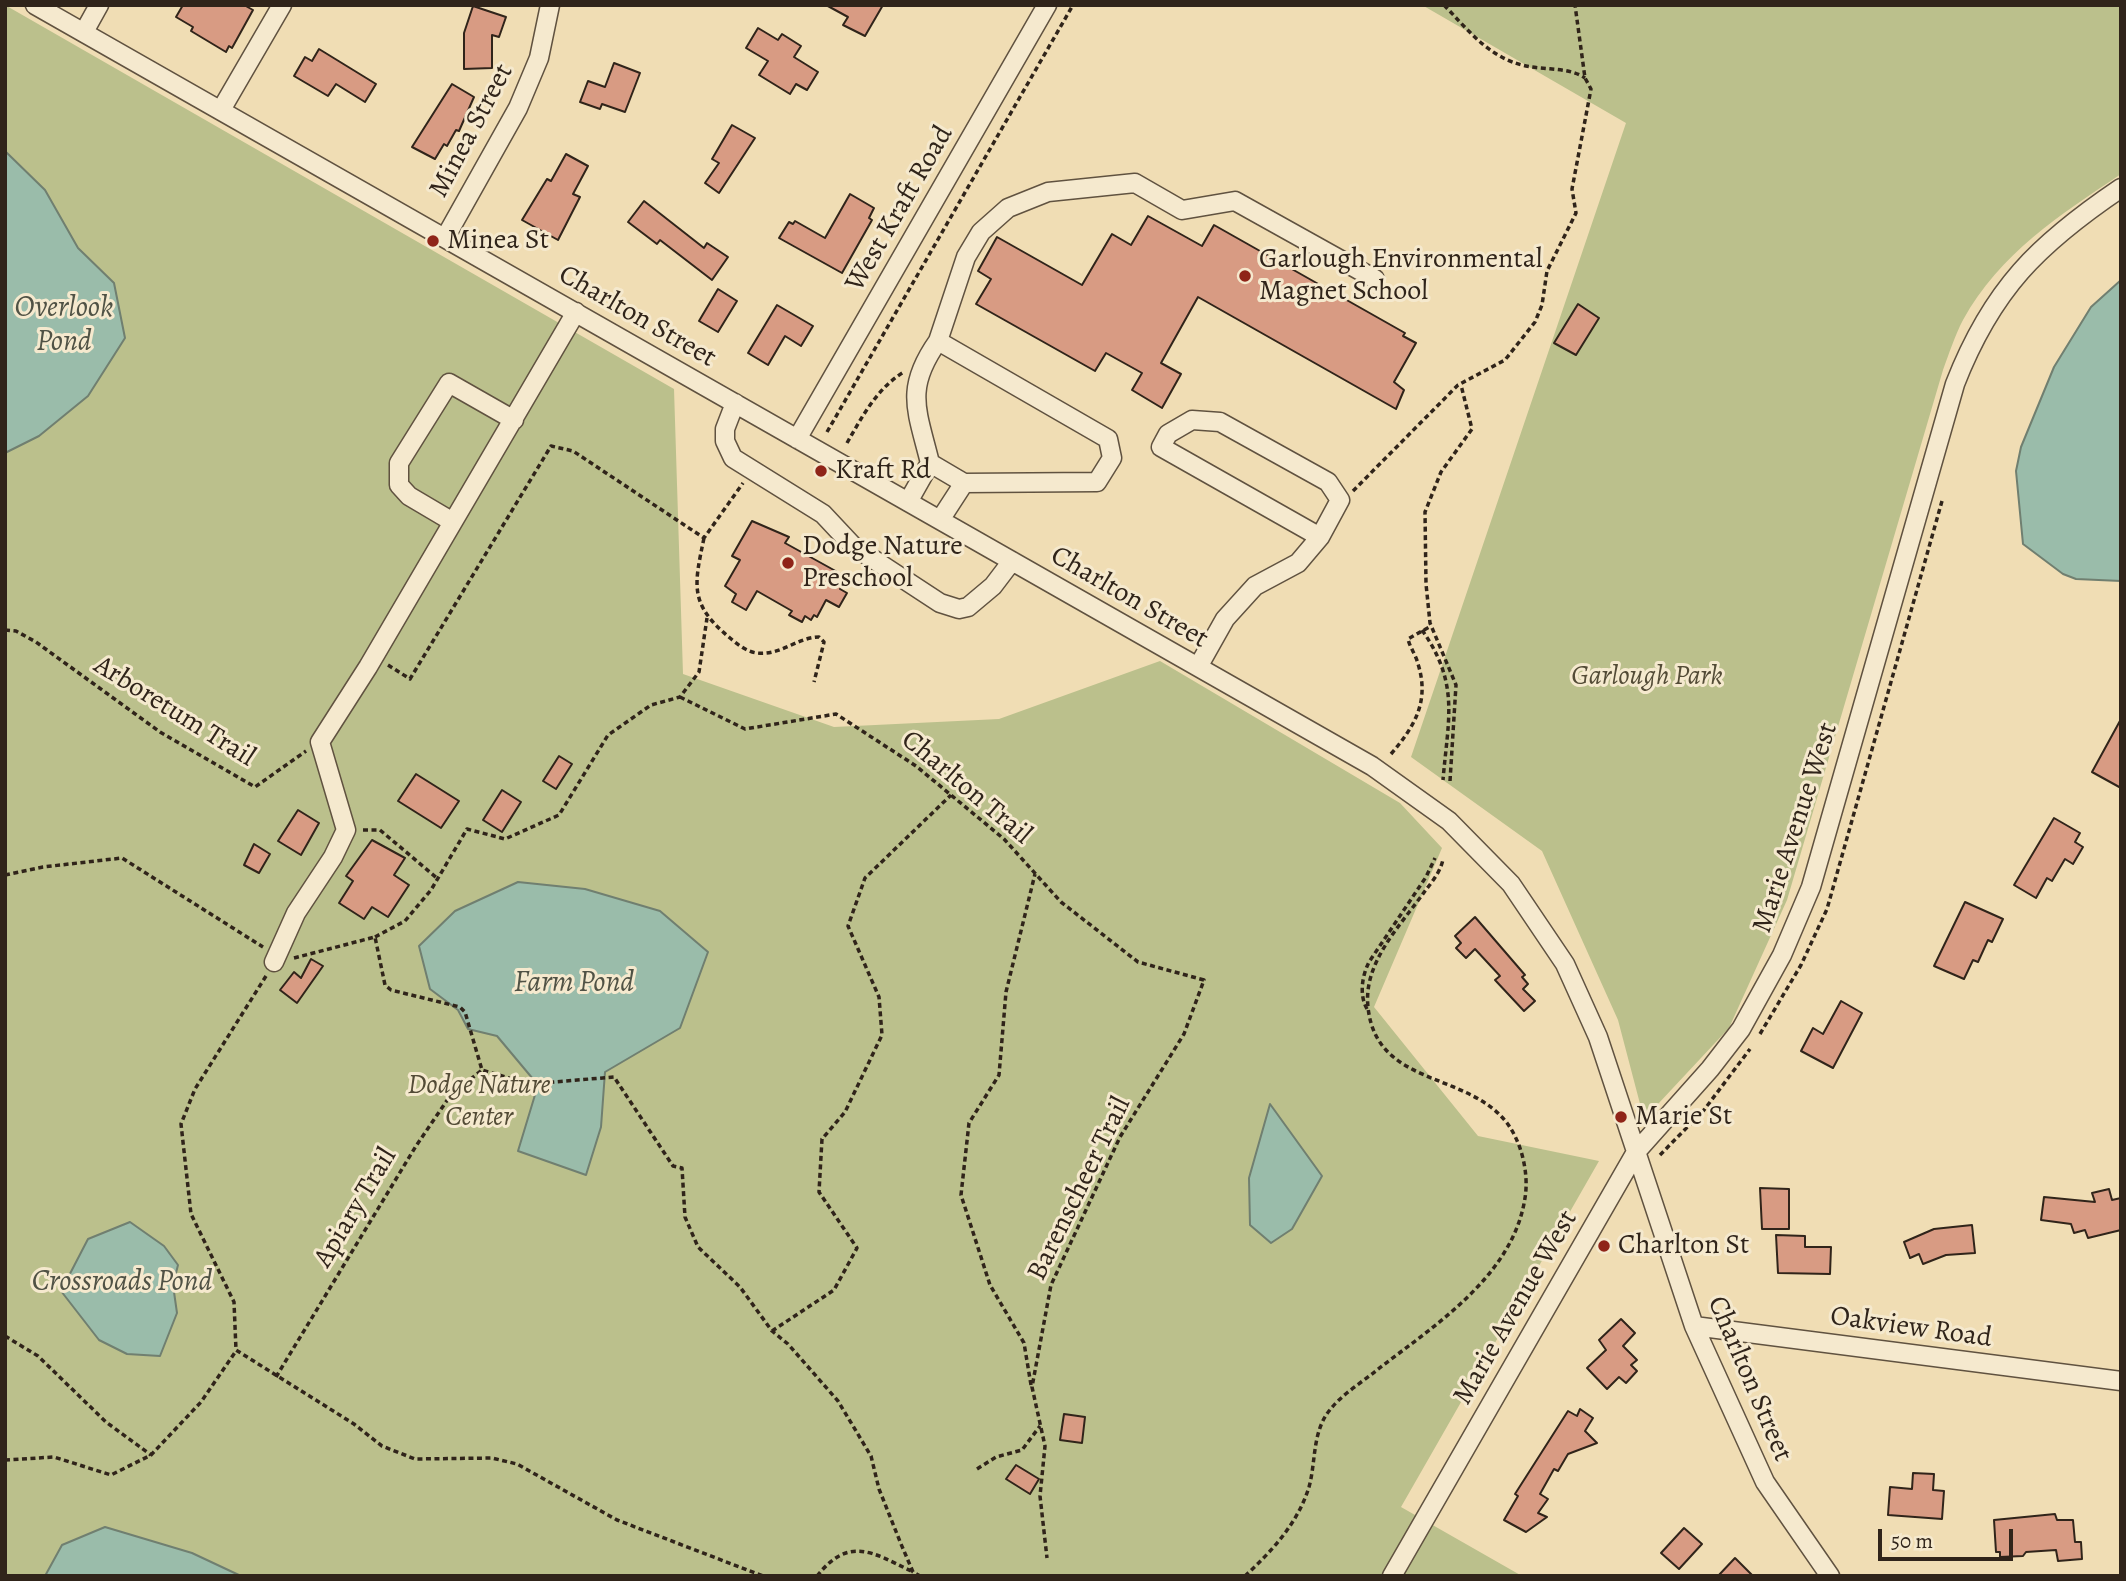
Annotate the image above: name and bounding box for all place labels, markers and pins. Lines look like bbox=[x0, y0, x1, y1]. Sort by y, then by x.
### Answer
place label: Minea St bbox=[447, 224, 549, 258]
marker: Minea St bbox=[425, 233, 441, 249]
place label: Garlough Environmental Magnet School bbox=[1259, 243, 1543, 309]
marker: Garlough Environmental Magnet School bbox=[1237, 268, 1253, 284]
place label: Kraft Rd bbox=[835, 454, 931, 488]
marker: Kraft Rd bbox=[813, 463, 829, 479]
place label: Dodge Nature Preschool bbox=[802, 530, 963, 596]
marker: Dodge Nature Preschool bbox=[780, 555, 796, 571]
place label: Marie St bbox=[1635, 1100, 1732, 1134]
marker: Marie St bbox=[1613, 1109, 1629, 1125]
place label: Charlton St bbox=[1618, 1229, 1749, 1263]
marker: Charlton St bbox=[1596, 1238, 1612, 1254]

